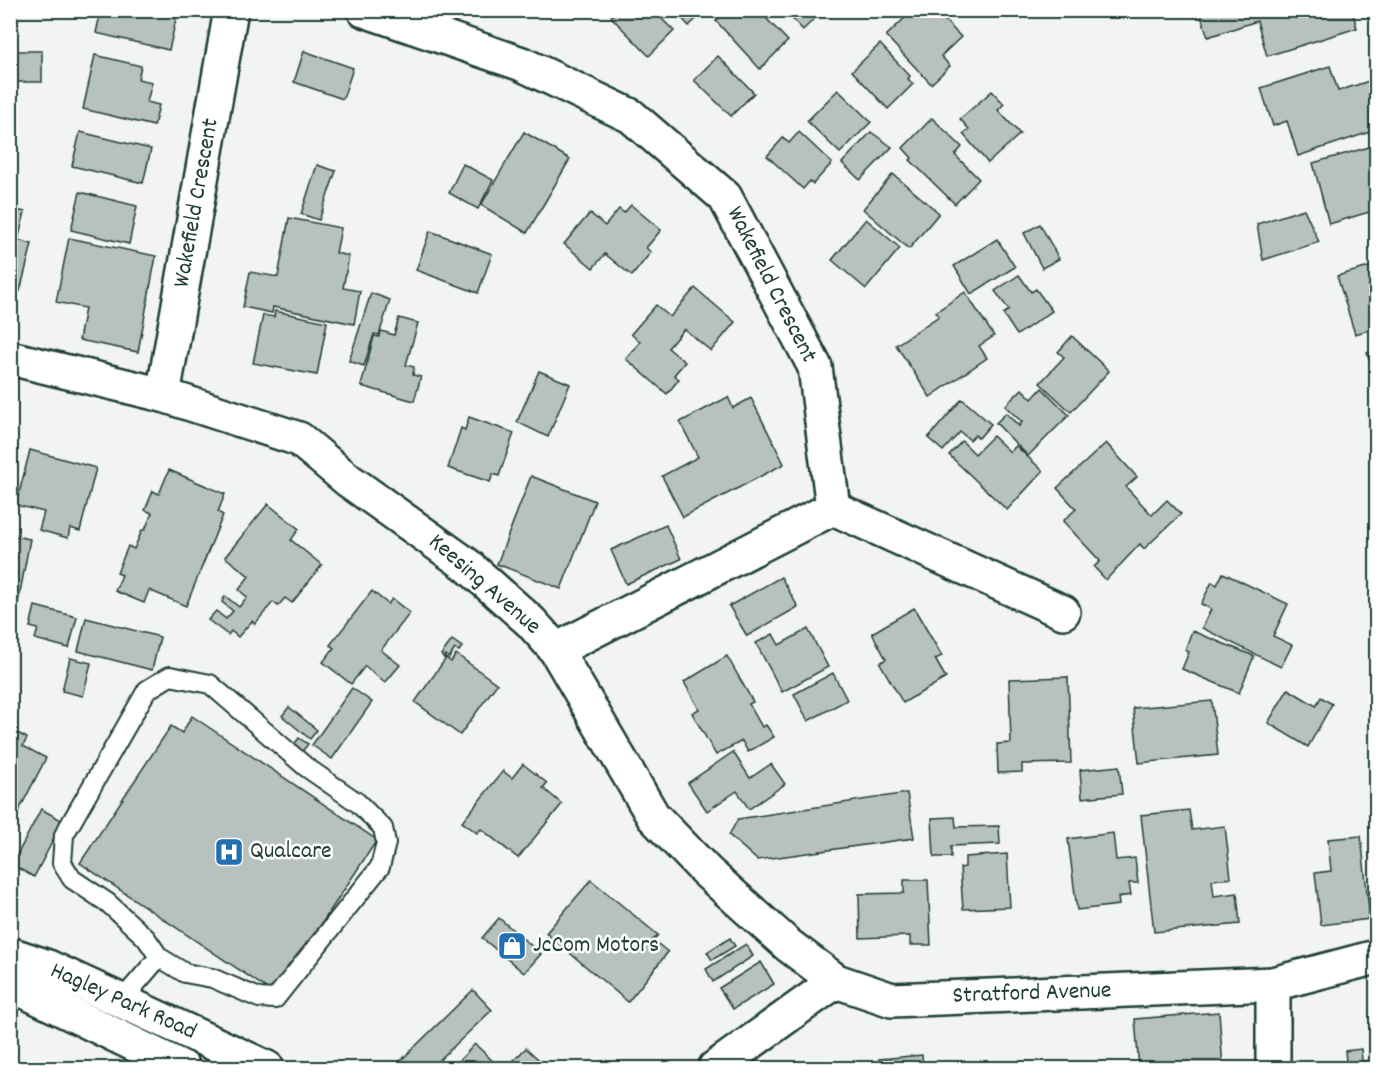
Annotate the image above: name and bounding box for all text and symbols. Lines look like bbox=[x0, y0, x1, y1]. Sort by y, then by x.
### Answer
street label: Wakefield Crescent bbox=[165, 116, 229, 290]
street label: Wakefield Crescent bbox=[717, 201, 825, 369]
street label: Keesing Avenue bbox=[420, 526, 548, 644]
place label: Qualcare bbox=[250, 835, 332, 869]
hospital icon: Qualcare bbox=[213, 836, 245, 868]
place label: JcCom Motors bbox=[533, 929, 659, 963]
shop icon: JcCom Motors bbox=[496, 930, 528, 962]
street label: Hagley Park Road bbox=[44, 955, 202, 1049]
street label: Stratford Avenue bbox=[952, 974, 1112, 1014]

